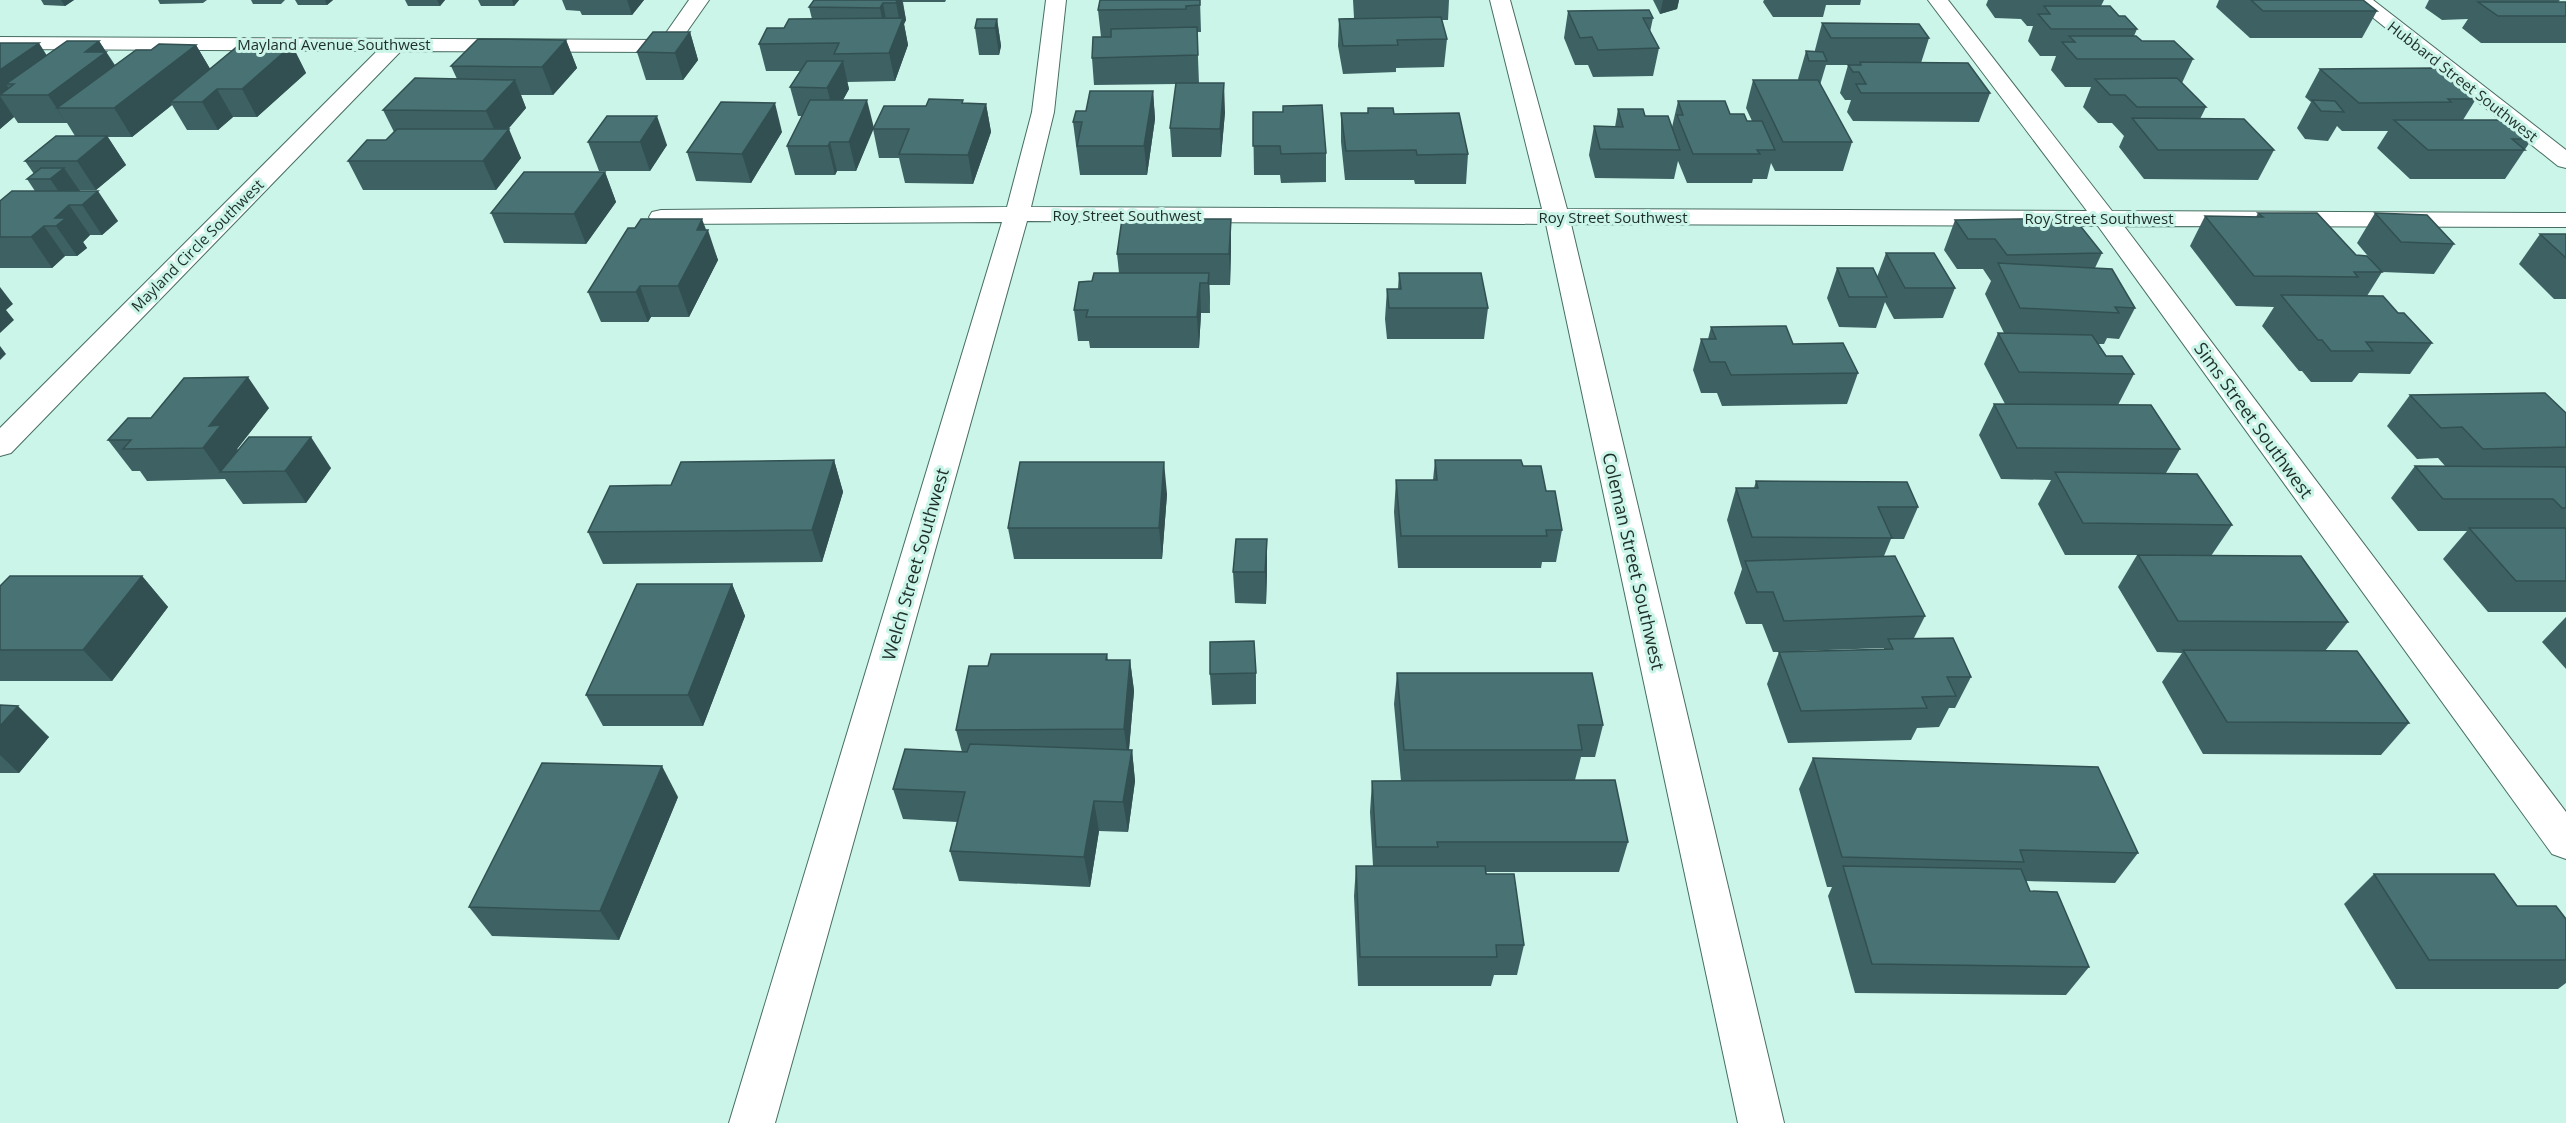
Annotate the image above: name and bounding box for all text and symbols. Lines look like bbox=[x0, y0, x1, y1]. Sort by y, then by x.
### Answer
street label: Hubbard Street Southwest bbox=[2384, 16, 2542, 146]
street label: Mayland Avenue Southwest bbox=[237, 34, 431, 54]
street label: Mayland Circle Southwest bbox=[126, 174, 268, 316]
street label: Roy Street Southwest bbox=[1052, 205, 1202, 225]
street label: Roy Street Southwest bbox=[1538, 207, 1688, 227]
street label: Roy Street Southwest bbox=[2024, 208, 2174, 228]
street label: Sims Street Southwest bbox=[2189, 337, 2319, 503]
street label: Coleman Street Southwest bbox=[1597, 450, 1671, 672]
street label: Welch Street Southwest bbox=[876, 465, 954, 663]

